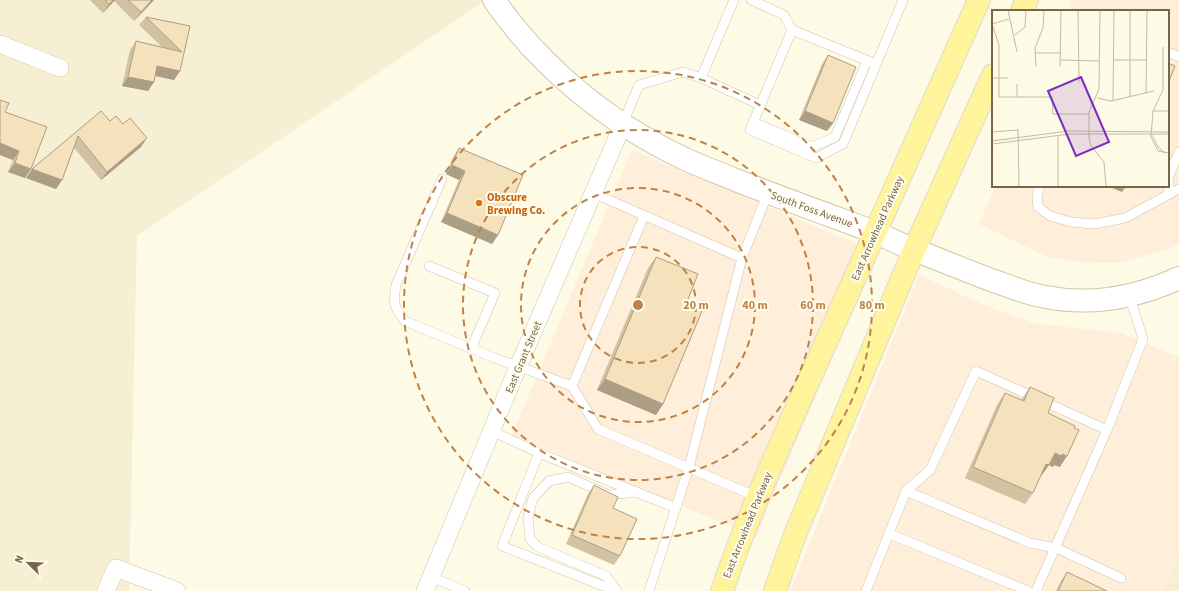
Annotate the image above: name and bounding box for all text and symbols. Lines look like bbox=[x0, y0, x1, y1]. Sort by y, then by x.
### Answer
inset map bbox=[992, 10, 1169, 187]
street label: East Arrowhead Parkway bbox=[848, 173, 907, 283]
street label: South Foss Avenue bbox=[769, 188, 855, 231]
place label: Obscure Brewing Co. bbox=[487, 190, 545, 218]
marker: Obscure Brewing Co. bbox=[474, 198, 484, 208]
text: 20 m bbox=[683, 297, 709, 314]
text: 40 m bbox=[742, 297, 768, 314]
text: 60 m bbox=[800, 297, 826, 314]
text: 80 m bbox=[859, 297, 885, 314]
centre of rings bbox=[631, 298, 645, 312]
street label: East Grant Street bbox=[502, 319, 546, 396]
street label: East Arrowhead Parkway bbox=[719, 470, 776, 580]
north arrow bbox=[8, 543, 48, 583]
text: N bbox=[11, 553, 28, 566]

